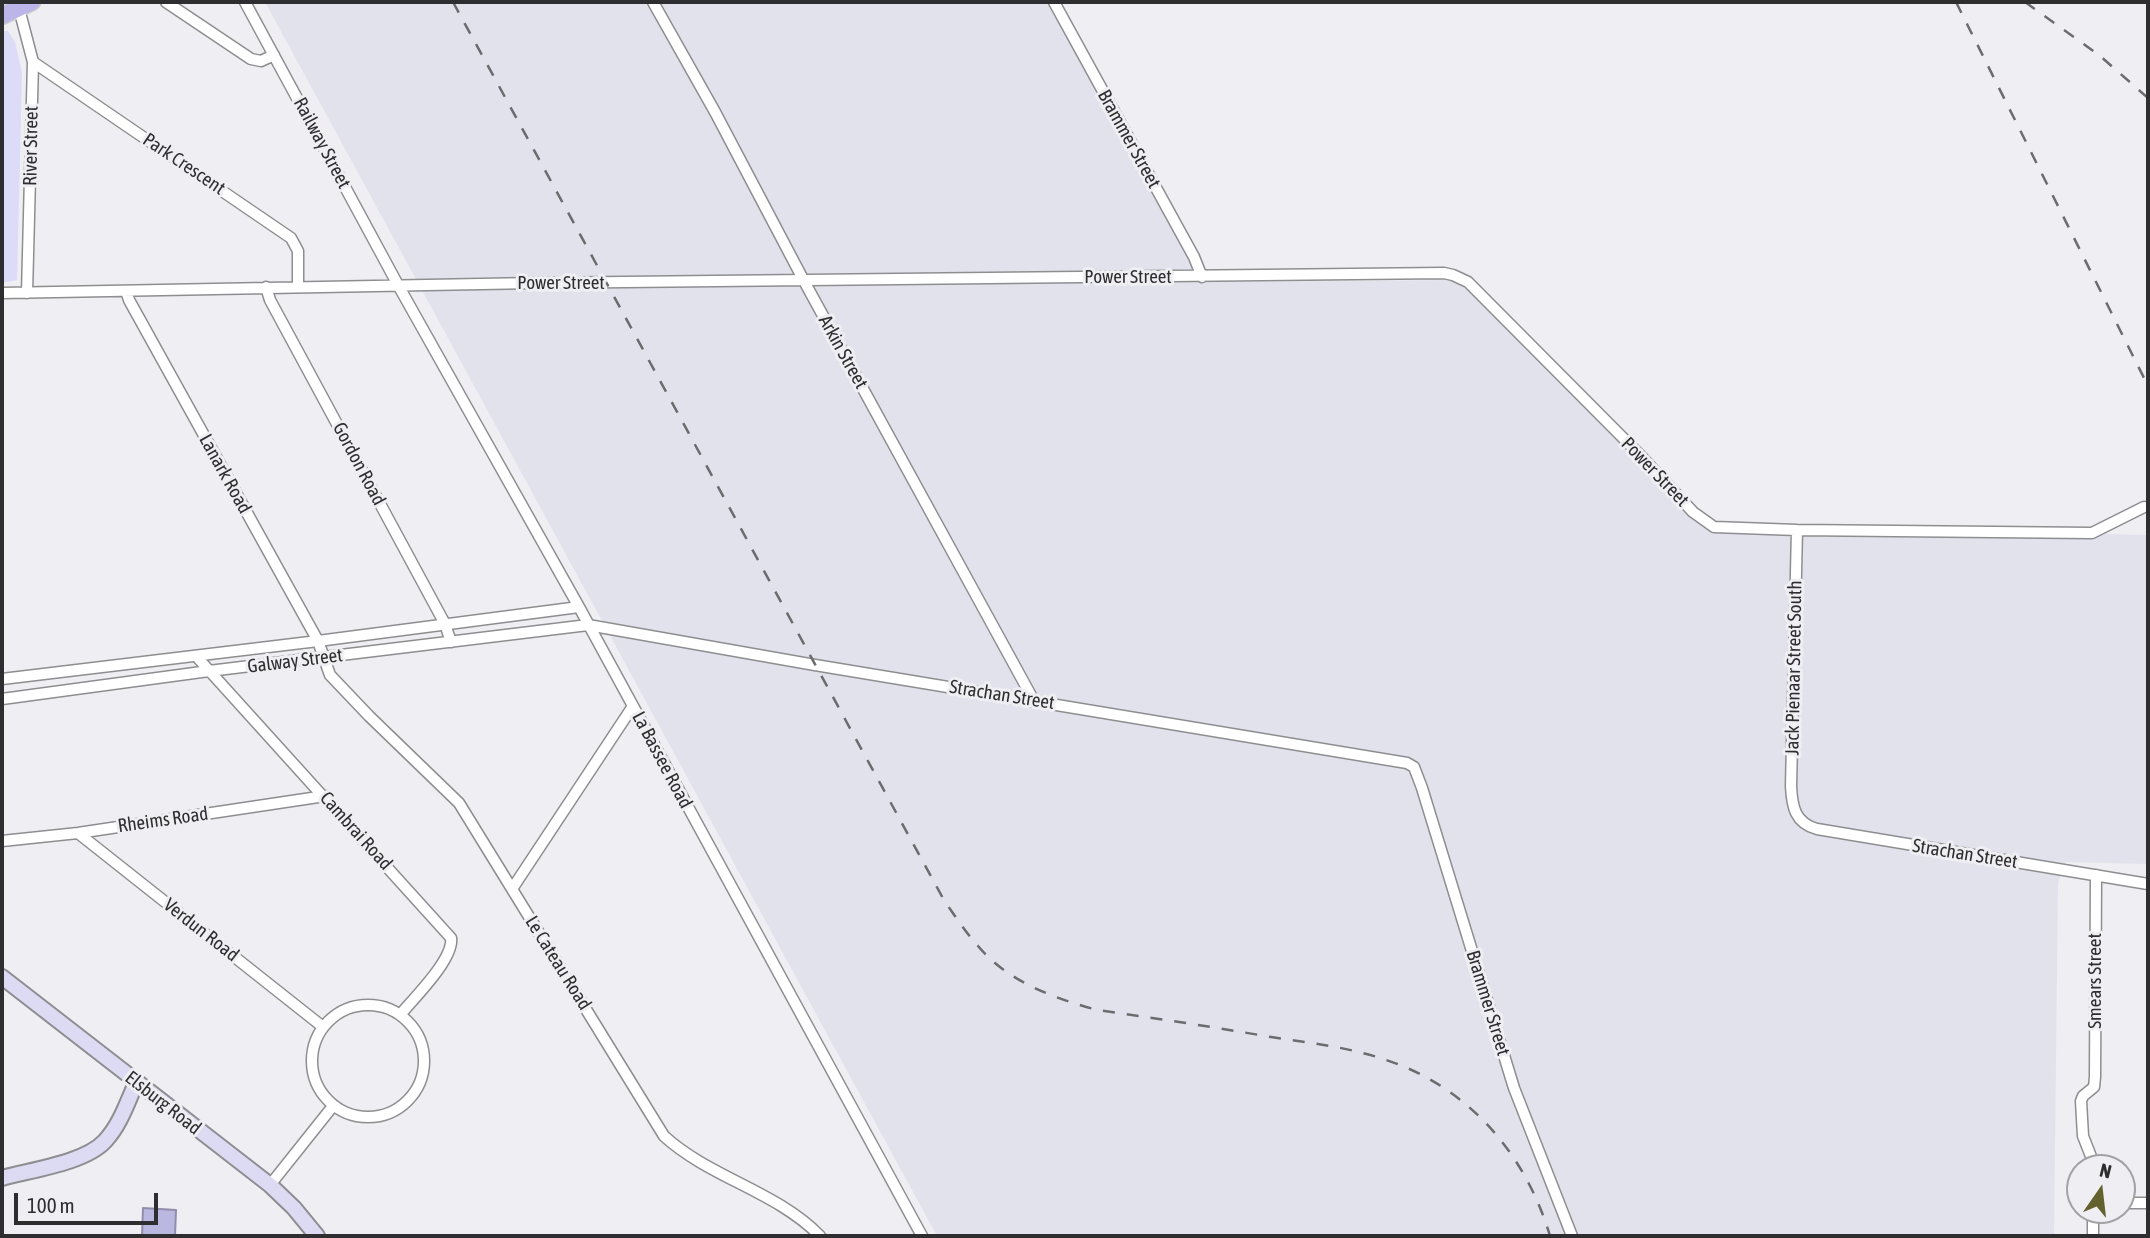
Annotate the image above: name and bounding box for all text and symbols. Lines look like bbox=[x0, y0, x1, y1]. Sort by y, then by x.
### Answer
street label: Brammer Street bbox=[1093, 86, 1165, 192]
street label: Railway Street bbox=[289, 94, 355, 192]
street label: River Street bbox=[19, 106, 43, 186]
street label: Park Crescent bbox=[139, 128, 229, 200]
street label: Power Street bbox=[1084, 266, 1172, 288]
street label: Power Street bbox=[517, 272, 605, 294]
street label: Arkin Street bbox=[813, 311, 873, 393]
street label: Gordon Road bbox=[328, 419, 390, 509]
street label: Lanark Road bbox=[194, 430, 256, 518]
street label: Power Street bbox=[1616, 433, 1694, 511]
street label: Jack Pienaar Street South bbox=[1781, 580, 1807, 756]
street label: Galway Street bbox=[246, 644, 344, 678]
street label: Strachan Street bbox=[948, 675, 1056, 715]
street label: La Bassee Road bbox=[627, 708, 697, 812]
street label: Cambrai Road bbox=[315, 787, 397, 875]
street label: Rheims Road bbox=[116, 802, 210, 838]
street label: Strachan Street bbox=[1911, 834, 2019, 874]
street label: Verdun Road bbox=[159, 894, 243, 966]
street label: Le Cateau Road bbox=[520, 912, 596, 1014]
street label: Smears Street bbox=[2084, 933, 2106, 1029]
street label: Brammer Street bbox=[1461, 948, 1515, 1058]
street label: Elsburg Road bbox=[120, 1066, 206, 1140]
north arrow bbox=[2066, 1154, 2136, 1224]
text: N bbox=[2097, 1159, 2114, 1183]
scale bar bbox=[18, 1178, 161, 1222]
text: 100 m bbox=[27, 1193, 75, 1217]

